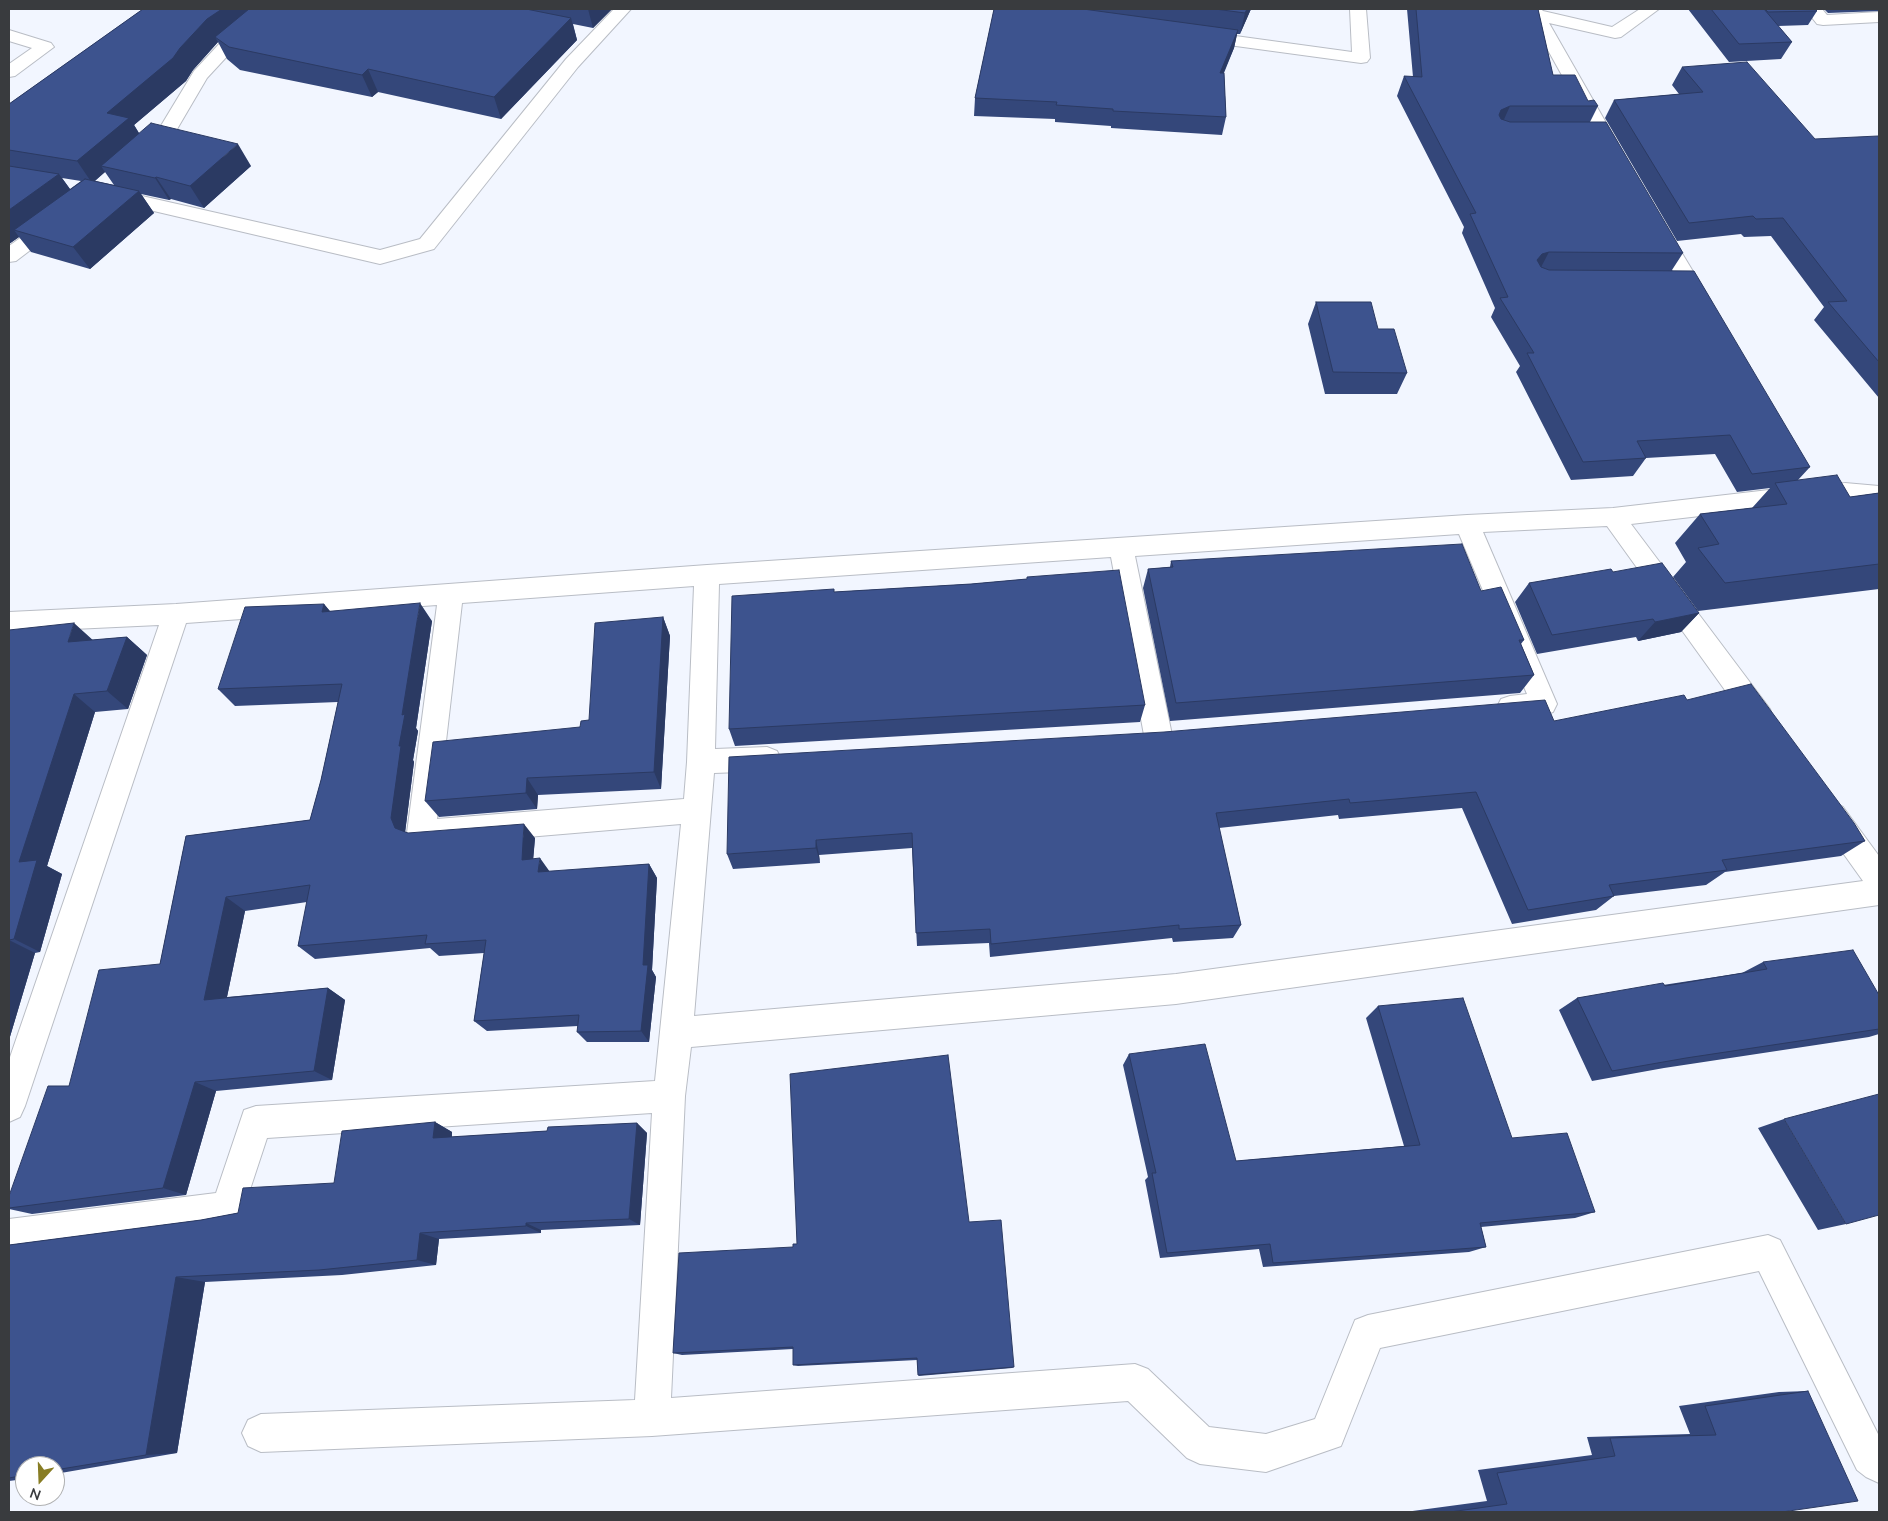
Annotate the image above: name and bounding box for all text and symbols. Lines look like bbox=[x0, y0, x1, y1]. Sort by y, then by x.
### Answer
north arrow bbox=[15, 1456, 65, 1506]
text: N bbox=[27, 1484, 43, 1504]

